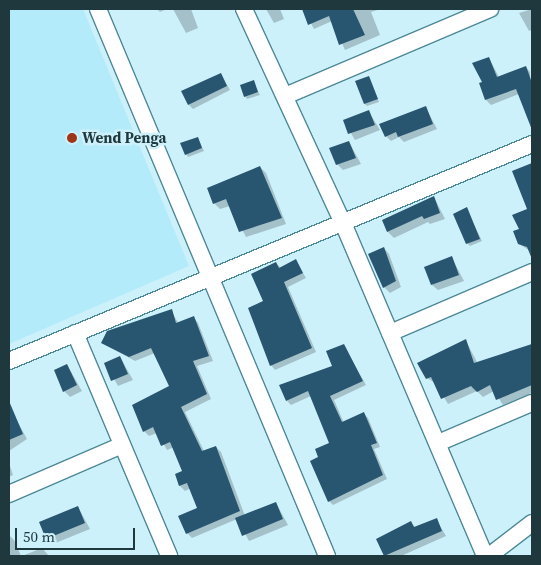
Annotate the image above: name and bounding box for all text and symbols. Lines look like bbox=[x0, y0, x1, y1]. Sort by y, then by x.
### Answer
place label: Wend Penga bbox=[82, 129, 166, 147]
marker: Wend Penga bbox=[66, 132, 78, 144]
scale bar bbox=[18, 518, 138, 550]
text: 50 m bbox=[23, 526, 55, 547]

